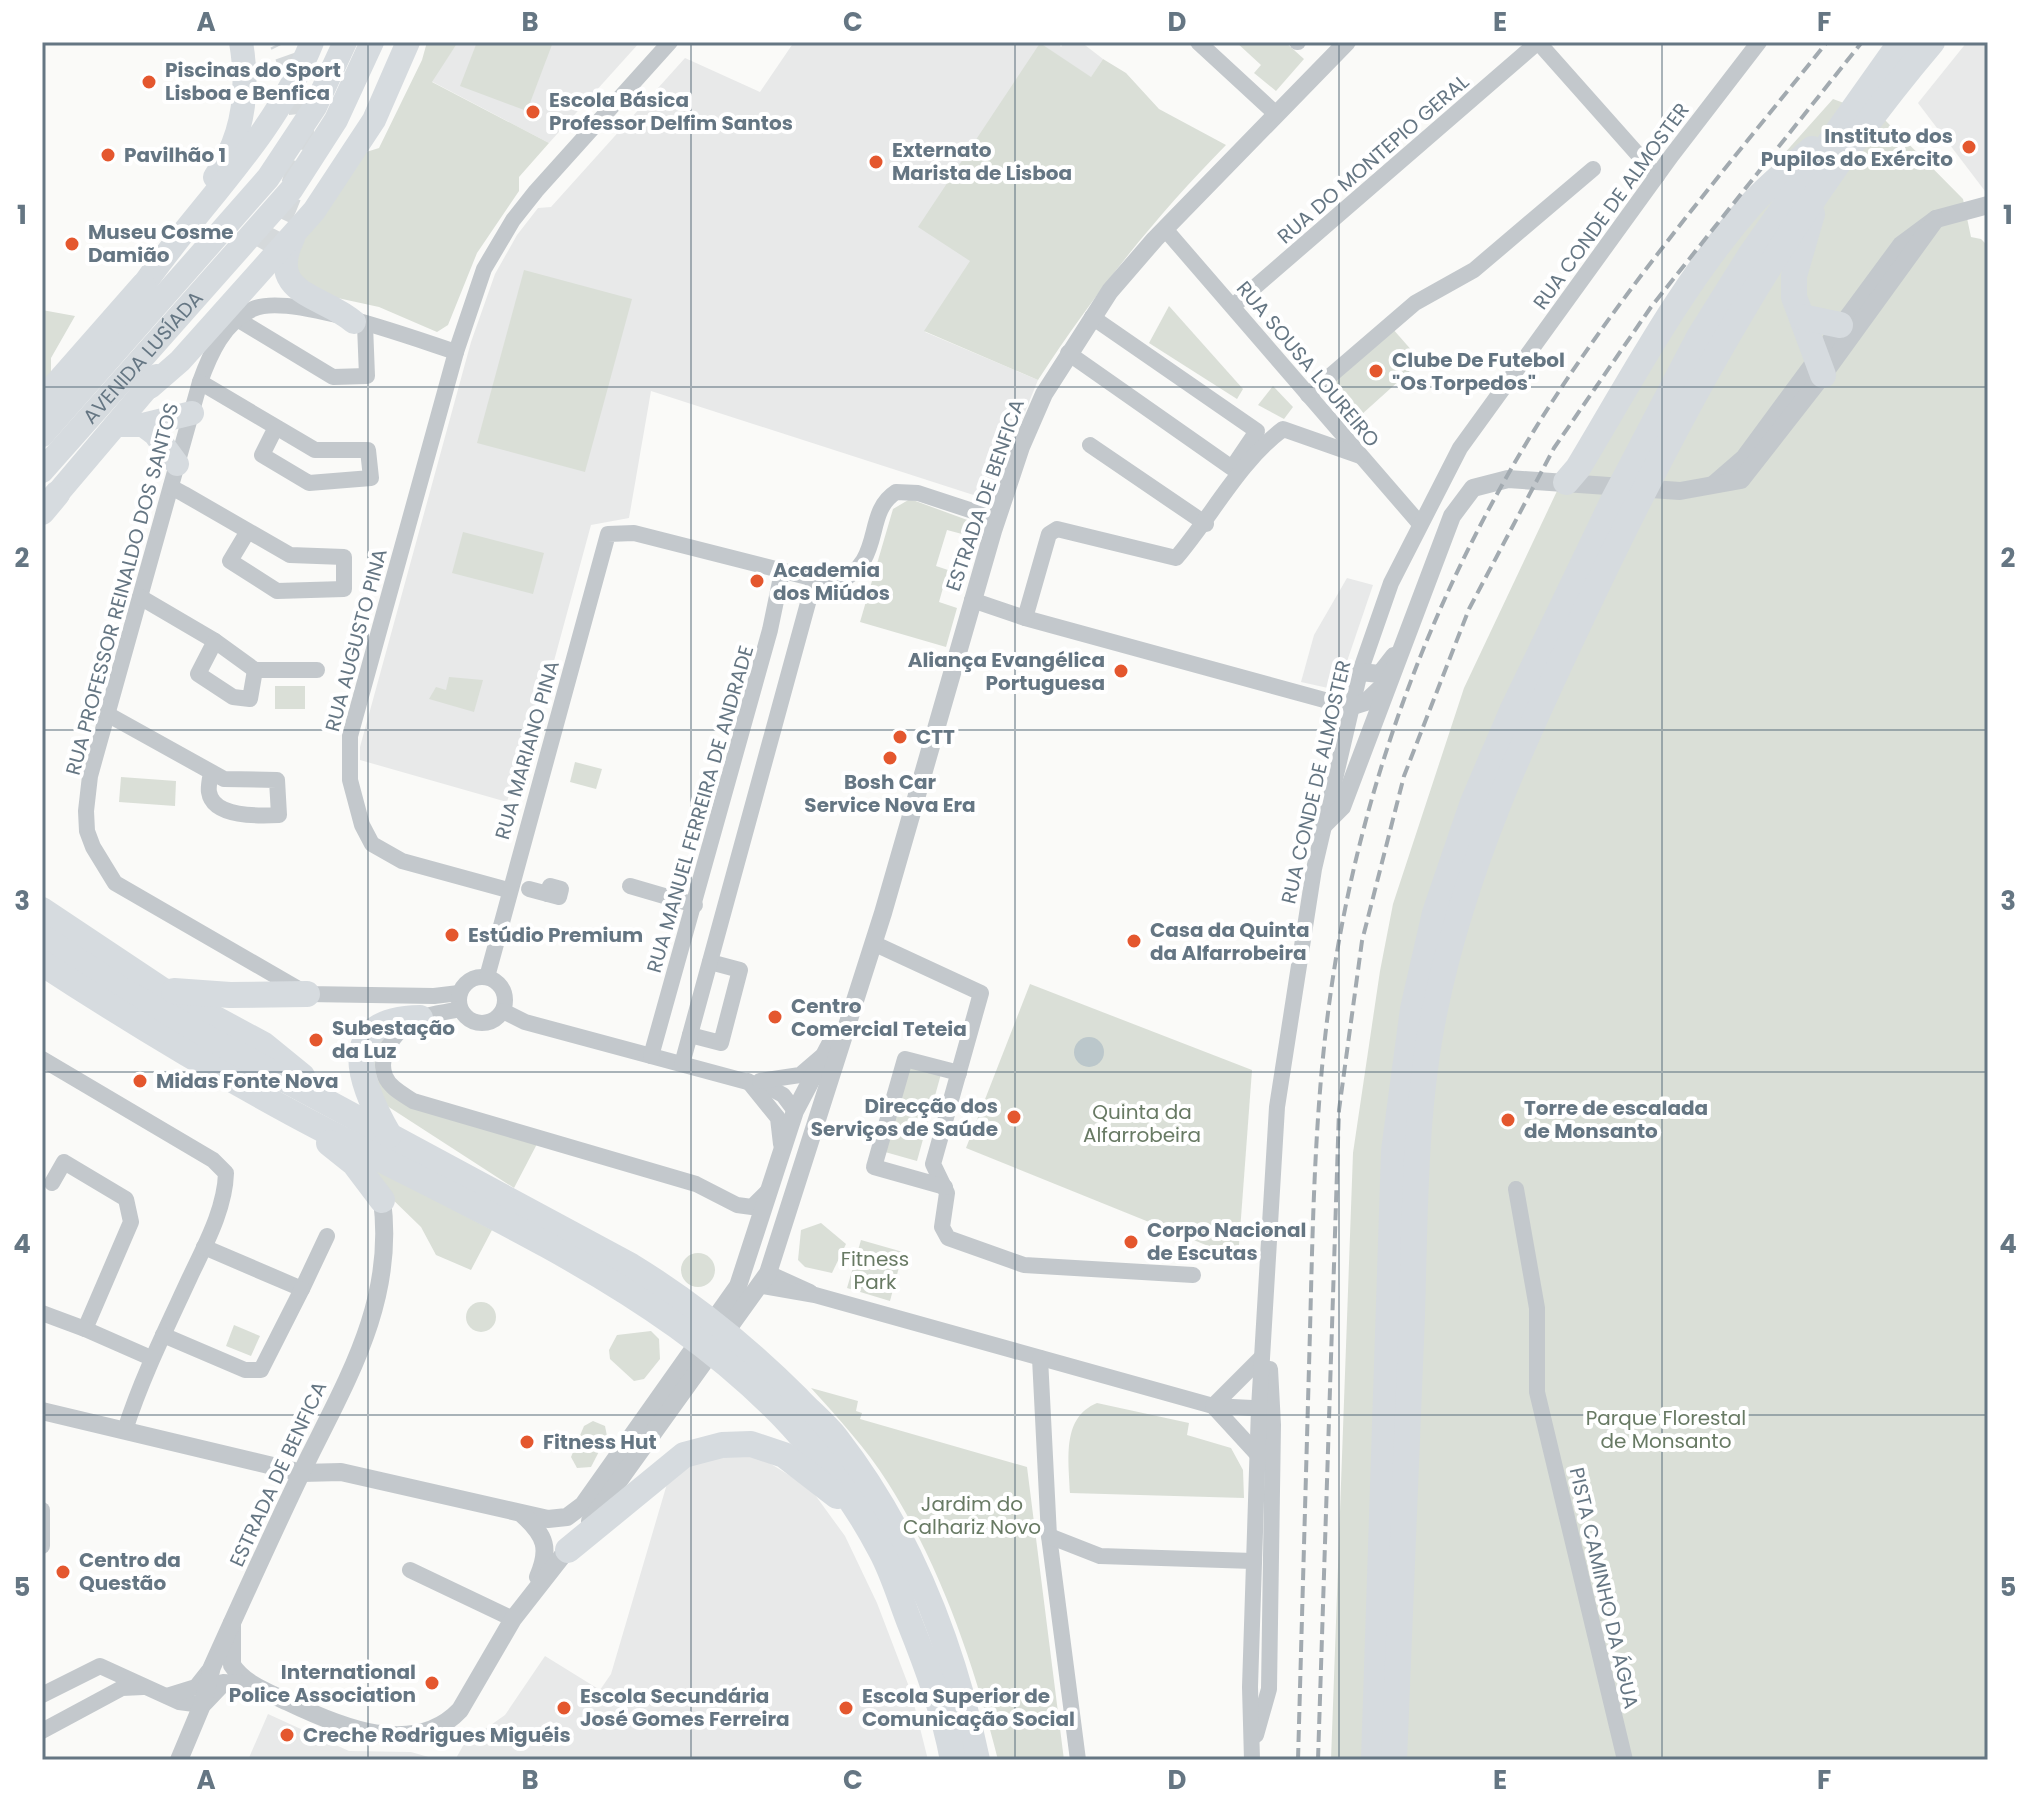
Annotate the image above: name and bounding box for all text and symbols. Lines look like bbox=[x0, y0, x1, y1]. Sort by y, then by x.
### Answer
text: A bbox=[196, 4, 216, 40]
text: B bbox=[521, 4, 539, 40]
text: C bbox=[843, 4, 863, 40]
text: D bbox=[1168, 4, 1187, 40]
text: E bbox=[1493, 4, 1507, 40]
text: F bbox=[1817, 4, 1831, 40]
place label: Piscinas do Sport Lisboa e Benfica bbox=[165, 56, 341, 107]
street label: RUA DO MONTEPIO GERAL bbox=[1271, 68, 1475, 250]
marker: Piscinas do Sport Lisboa e Benfica bbox=[140, 73, 158, 91]
place label: Escola Básica Professor Delfim Santos bbox=[549, 86, 793, 137]
street label: RUA CONDE DE ALMOSTER bbox=[1526, 97, 1696, 315]
marker: Escola Básica Professor Delfim Santos bbox=[524, 103, 542, 121]
place label: Instituto dos Pupilos do Exército bbox=[1761, 122, 1953, 173]
place label: Externato Marista de Lisboa bbox=[892, 136, 1072, 187]
marker: Instituto dos Pupilos do Exército bbox=[1960, 138, 1978, 156]
place label: Pavilhão 1 bbox=[124, 141, 226, 169]
marker: Pavilhão 1 bbox=[99, 146, 117, 164]
marker: Externato Marista de Lisboa bbox=[867, 153, 885, 171]
text: 1 bbox=[17, 197, 27, 233]
text: 1 bbox=[2003, 197, 2013, 233]
place label: Museu Cosme Damião bbox=[88, 218, 234, 269]
marker: Museu Cosme Damião bbox=[63, 235, 81, 253]
street label: RUA SOUSA LOUREIRO bbox=[1230, 275, 1386, 453]
street label: AVENIDA LUSÍADA bbox=[76, 285, 209, 430]
place label: Clube De Futebol "Os Torpedos" bbox=[1392, 346, 1565, 397]
marker: Clube De Futebol "Os Torpedos" bbox=[1367, 362, 1385, 380]
street label: ESTRADA DE BENFICA bbox=[939, 395, 1031, 595]
street label: RUA PROFESSOR REINALDO DOS SANTOS bbox=[59, 400, 185, 778]
text: 2 bbox=[15, 540, 30, 576]
text: 2 bbox=[2001, 540, 2016, 576]
street label: RUA AUGUSTO PINA bbox=[318, 545, 394, 735]
place label: Academia dos Miúdos bbox=[773, 556, 890, 607]
marker: Academia dos Miúdos bbox=[748, 572, 766, 590]
street label: RUA MANUEL FERREIRA DE ANDRADE bbox=[640, 642, 760, 976]
place label: Aliança Evangélica Portuguesa bbox=[908, 646, 1105, 697]
street label: RUA MARIANO PINA bbox=[488, 657, 566, 843]
street label: RUA CONDE DE ALMOSTER bbox=[1274, 657, 1358, 907]
marker: Aliança Evangélica Portuguesa bbox=[1112, 662, 1130, 680]
place label: CTT bbox=[916, 723, 955, 751]
marker: CTT bbox=[891, 728, 909, 746]
marker: Bosh Car Service Nova Era bbox=[881, 749, 899, 767]
place label: Bosh Car Service Nova Era bbox=[804, 768, 976, 819]
text: 3 bbox=[14, 883, 30, 919]
text: 3 bbox=[2000, 883, 2016, 919]
place label: Casa da Quinta da Alfarrobeira bbox=[1150, 916, 1310, 967]
place label: Estúdio Premium bbox=[468, 921, 643, 949]
marker: Estúdio Premium bbox=[443, 926, 461, 944]
marker: Casa da Quinta da Alfarrobeira bbox=[1125, 932, 1143, 950]
place label: Centro Comercial Teteia bbox=[791, 992, 967, 1043]
marker: Centro Comercial Teteia bbox=[766, 1008, 784, 1026]
place label: Subestação da Luz bbox=[332, 1014, 455, 1065]
marker: Subestação da Luz bbox=[307, 1031, 325, 1049]
place label: Midas Fonte Nova bbox=[156, 1067, 339, 1095]
marker: Midas Fonte Nova bbox=[131, 1072, 149, 1090]
place label: Direcção dos Serviços de Saúde bbox=[811, 1092, 998, 1143]
place label: Torre de escalada de Monsanto bbox=[1524, 1094, 1708, 1145]
park label: Quinta da Alfarrobeira bbox=[1083, 1098, 1201, 1149]
marker: Direcção dos Serviços de Saúde bbox=[1005, 1108, 1023, 1126]
marker: Torre de escalada de Monsanto bbox=[1499, 1111, 1517, 1129]
place label: Corpo Nacional de Escutas bbox=[1147, 1216, 1306, 1267]
text: 4 bbox=[13, 1226, 31, 1262]
text: 4 bbox=[1999, 1226, 2017, 1262]
marker: Corpo Nacional de Escutas bbox=[1122, 1233, 1140, 1251]
park label: Fitness Park bbox=[841, 1245, 909, 1296]
street label: ESTRADA DE BENFICA bbox=[223, 1377, 333, 1571]
park label: Parque Florestal de Monsanto bbox=[1586, 1404, 1746, 1455]
place label: Fitness Hut bbox=[543, 1428, 657, 1456]
marker: Fitness Hut bbox=[518, 1433, 536, 1451]
street label: PISTA CAMINHO DA ÁGUA bbox=[1563, 1465, 1645, 1711]
park label: Jardim do Calhariz Novo bbox=[903, 1490, 1041, 1541]
place label: Centro da Questão bbox=[79, 1546, 181, 1597]
marker: Centro da Questão bbox=[54, 1563, 72, 1581]
text: 5 bbox=[14, 1569, 30, 1605]
text: 5 bbox=[2000, 1569, 2016, 1605]
place label: International Police Association bbox=[229, 1658, 416, 1709]
marker: International Police Association bbox=[423, 1674, 441, 1692]
place label: Escola Secundária José Gomes Ferreira bbox=[580, 1682, 790, 1733]
place label: Escola Superior de Comunicação Social bbox=[862, 1682, 1075, 1733]
marker: Escola Secundária José Gomes Ferreira bbox=[555, 1699, 573, 1717]
marker: Escola Superior de Comunicação Social bbox=[837, 1699, 855, 1717]
place label: Creche Rodrigues Miguéis bbox=[303, 1721, 571, 1749]
marker: Creche Rodrigues Miguéis bbox=[278, 1726, 296, 1744]
text: A bbox=[196, 1762, 216, 1798]
text: B bbox=[521, 1762, 539, 1798]
text: C bbox=[843, 1762, 863, 1798]
text: D bbox=[1168, 1762, 1187, 1798]
text: E bbox=[1493, 1762, 1507, 1798]
text: F bbox=[1817, 1762, 1831, 1798]

